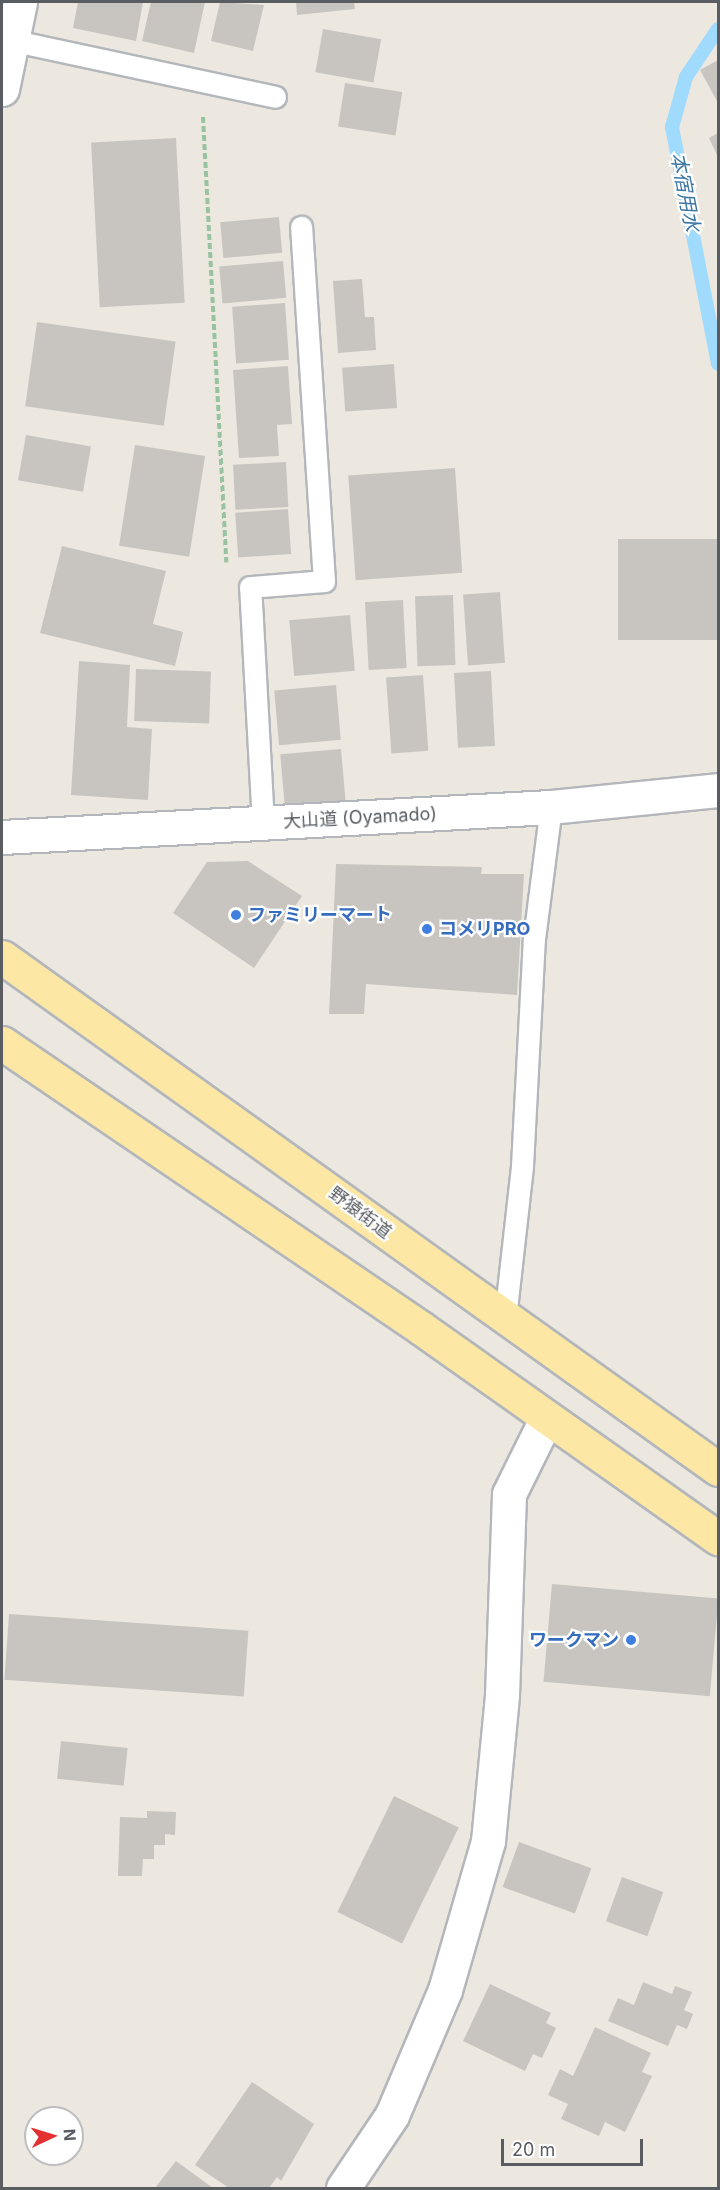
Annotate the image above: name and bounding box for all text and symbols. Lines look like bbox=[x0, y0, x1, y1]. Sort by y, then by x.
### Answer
water label: 本宿用水 bbox=[666, 150, 704, 234]
street label: 大山道 (Oyamado) bbox=[283, 803, 437, 833]
place label: ファミリーマート bbox=[248, 904, 392, 926]
marker: ファミリーマート bbox=[229, 908, 243, 922]
place label: コメリPRO bbox=[439, 918, 530, 940]
marker: コメリPRO bbox=[420, 922, 434, 936]
street label: 野猿街道 bbox=[325, 1183, 395, 1243]
place label: ワークマン bbox=[529, 1629, 619, 1651]
marker: ワークマン bbox=[624, 1633, 638, 1647]
north arrow bbox=[24, 2106, 84, 2166]
scale bar bbox=[504, 2127, 646, 2165]
text: N bbox=[60, 2128, 80, 2142]
text: 20 m bbox=[512, 2139, 555, 2160]

